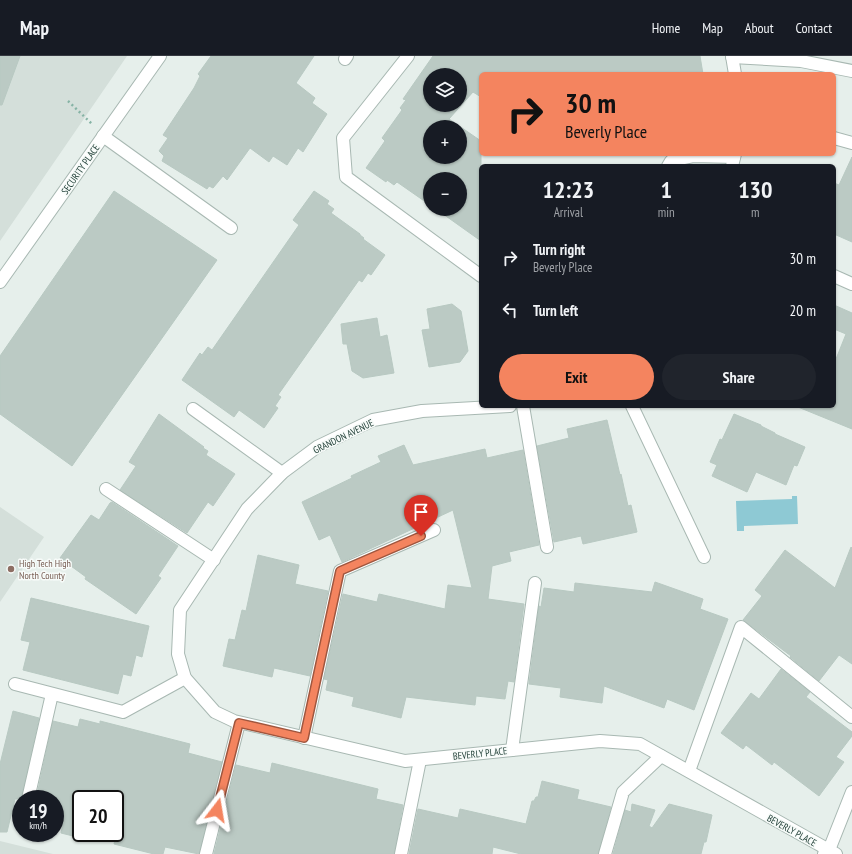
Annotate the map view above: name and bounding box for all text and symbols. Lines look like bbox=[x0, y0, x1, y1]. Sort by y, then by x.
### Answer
text: Map bbox=[20, 16, 49, 40]
text: Home bbox=[652, 19, 680, 37]
text: Map bbox=[702, 19, 723, 37]
text: About bbox=[745, 19, 774, 37]
text: Contact bbox=[796, 19, 832, 37]
map controls bbox=[423, 68, 467, 216]
button: layers bbox=[423, 68, 467, 112]
text: 30 m bbox=[565, 84, 616, 121]
icon: right bbox=[499, 88, 551, 140]
button: + bbox=[423, 120, 467, 164]
text: Beverly Place bbox=[565, 120, 647, 143]
street label: SECURITY PLACE bbox=[58, 142, 102, 197]
button: − bbox=[423, 172, 467, 216]
text: 12:23 bbox=[542, 174, 594, 205]
text: 1 bbox=[660, 174, 672, 205]
text: 130 bbox=[738, 174, 773, 205]
text: Arrival bbox=[554, 204, 583, 221]
text: min bbox=[658, 204, 675, 221]
text: m bbox=[751, 204, 760, 221]
text: Turn right bbox=[533, 240, 585, 259]
icon: right bbox=[499, 247, 521, 269]
text: 30 m bbox=[790, 249, 816, 268]
text: Beverly Place bbox=[533, 259, 592, 276]
icon: left bbox=[499, 299, 521, 321]
text: Turn left bbox=[533, 301, 578, 320]
text: 20 m bbox=[790, 301, 816, 320]
button: Exit bbox=[499, 354, 654, 400]
button: Share bbox=[662, 354, 816, 400]
street label: GRANDON AVENUE bbox=[311, 416, 376, 457]
pin bbox=[404, 495, 438, 536]
icon: arrive bbox=[410, 501, 432, 523]
place label: High Tech High North County bbox=[19, 557, 71, 582]
marker: High Tech High North County bbox=[6, 564, 16, 574]
street label: BEVERLY PLACE bbox=[452, 744, 508, 763]
position arrow bbox=[196, 789, 238, 831]
speed limit sign: 20 bbox=[72, 790, 124, 842]
text: 19 bbox=[28, 798, 48, 824]
street label: BEVERLY PLACE bbox=[765, 812, 819, 849]
text: km/h bbox=[29, 819, 47, 832]

